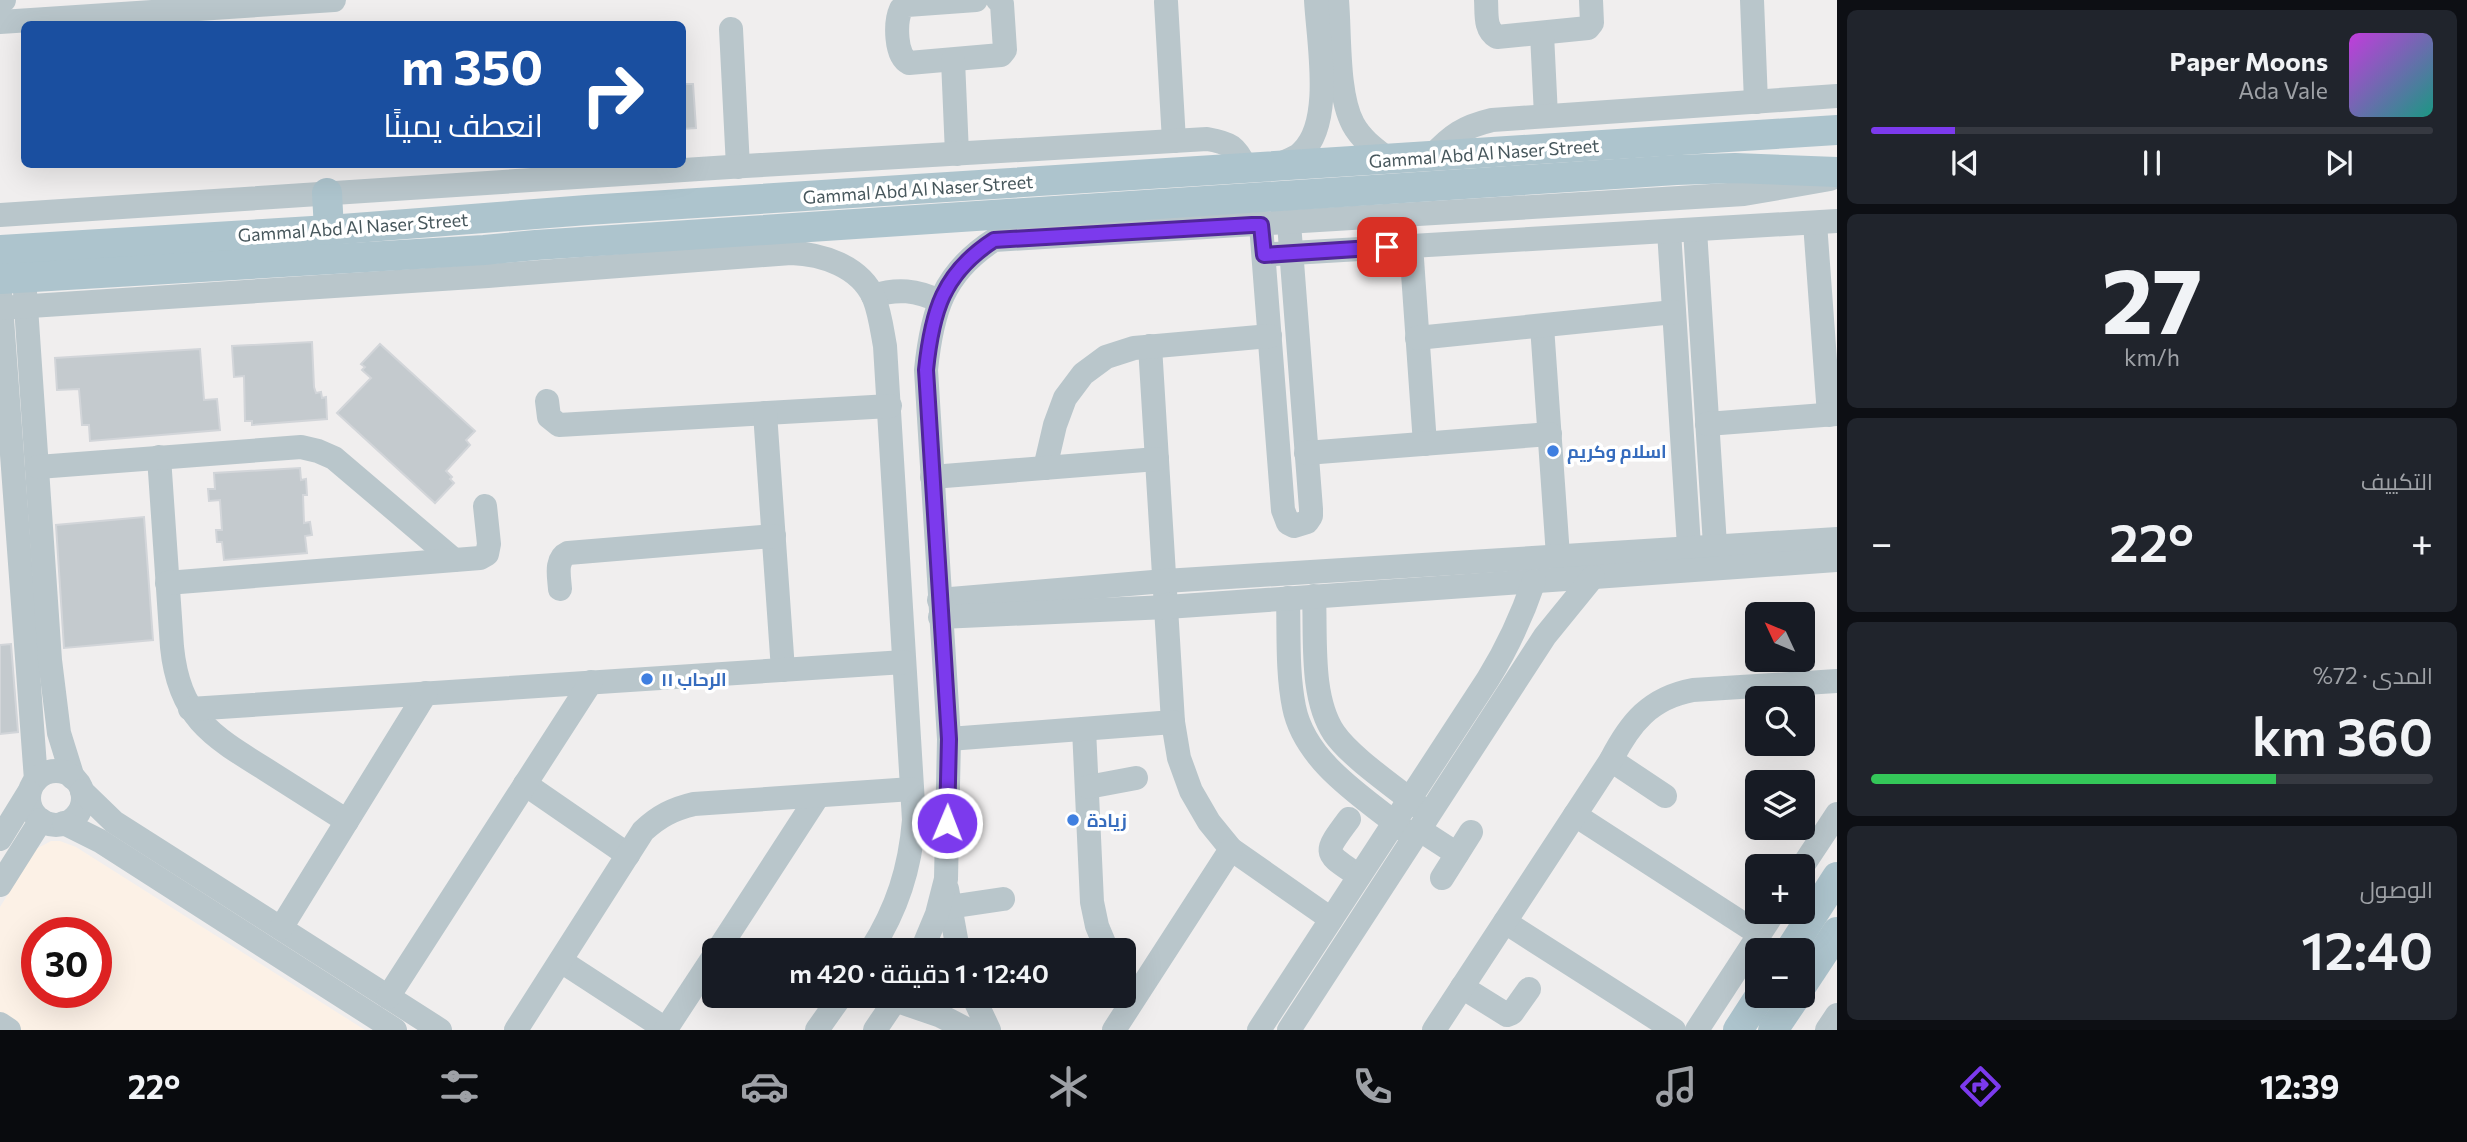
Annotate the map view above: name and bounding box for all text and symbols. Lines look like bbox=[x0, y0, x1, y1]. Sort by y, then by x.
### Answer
text: 350 m bbox=[401, 35, 543, 95]
text: Paper Moons bbox=[2170, 45, 2328, 76]
icon: right bbox=[567, 49, 658, 140]
text: Ada Vale bbox=[2238, 76, 2328, 104]
text: انعطف يمينًا bbox=[383, 104, 543, 144]
street label: Gammal Abd Al Naser Street bbox=[1368, 134, 1600, 172]
icon: previous bbox=[1946, 144, 1984, 182]
icon: pause bbox=[2133, 144, 2171, 182]
icon: next bbox=[2320, 144, 2358, 182]
street label: Gammal Abd Al Naser Street bbox=[802, 170, 1034, 208]
street label: Gammal Abd Al Naser Street bbox=[237, 208, 469, 246]
pin bbox=[1357, 217, 1417, 277]
icon: arrive bbox=[1368, 228, 1406, 266]
text: 27 bbox=[2101, 241, 2203, 353]
text: km/h bbox=[2124, 343, 2180, 371]
place label: اسلام وكريم bbox=[1567, 440, 1667, 464]
marker: اسلام وكريم bbox=[1545, 443, 1561, 459]
text: التكييف bbox=[2361, 467, 2433, 495]
text: 22° bbox=[2109, 509, 2194, 573]
text: − bbox=[1871, 518, 1893, 565]
text: + bbox=[2411, 518, 2433, 565]
north arrow bbox=[1745, 602, 1815, 672]
map controls bbox=[1745, 602, 1815, 1008]
text: المدى · 72% bbox=[2313, 661, 2433, 689]
place label: الرحاب ١١ bbox=[661, 668, 727, 691]
marker: الرحاب ١١ bbox=[639, 671, 655, 687]
button: search bbox=[1745, 686, 1815, 756]
text: 360 km bbox=[2252, 703, 2433, 767]
button: layers bbox=[1745, 770, 1815, 840]
position arrow bbox=[910, 786, 984, 860]
place label: زيادة bbox=[1087, 809, 1127, 832]
marker: زيادة bbox=[1065, 812, 1081, 828]
button: + bbox=[1745, 854, 1815, 924]
text: الوصول bbox=[2360, 875, 2433, 903]
speed limit sign: 30 bbox=[21, 917, 112, 1008]
text: 12:40 bbox=[2301, 917, 2433, 981]
button: − bbox=[1745, 938, 1815, 1008]
text: 12:40 · 1 دقيقة · 420 m bbox=[789, 957, 1049, 988]
icon: filters bbox=[435, 1062, 484, 1111]
icon: car bbox=[740, 1062, 789, 1111]
icon: climate bbox=[1044, 1062, 1093, 1111]
icon: phone bbox=[1348, 1062, 1397, 1111]
icon: music bbox=[1652, 1062, 1701, 1111]
icon: directions bbox=[1956, 1062, 2005, 1111]
text: 22° bbox=[128, 1066, 180, 1106]
text: 12:39 bbox=[2260, 1066, 2339, 1106]

